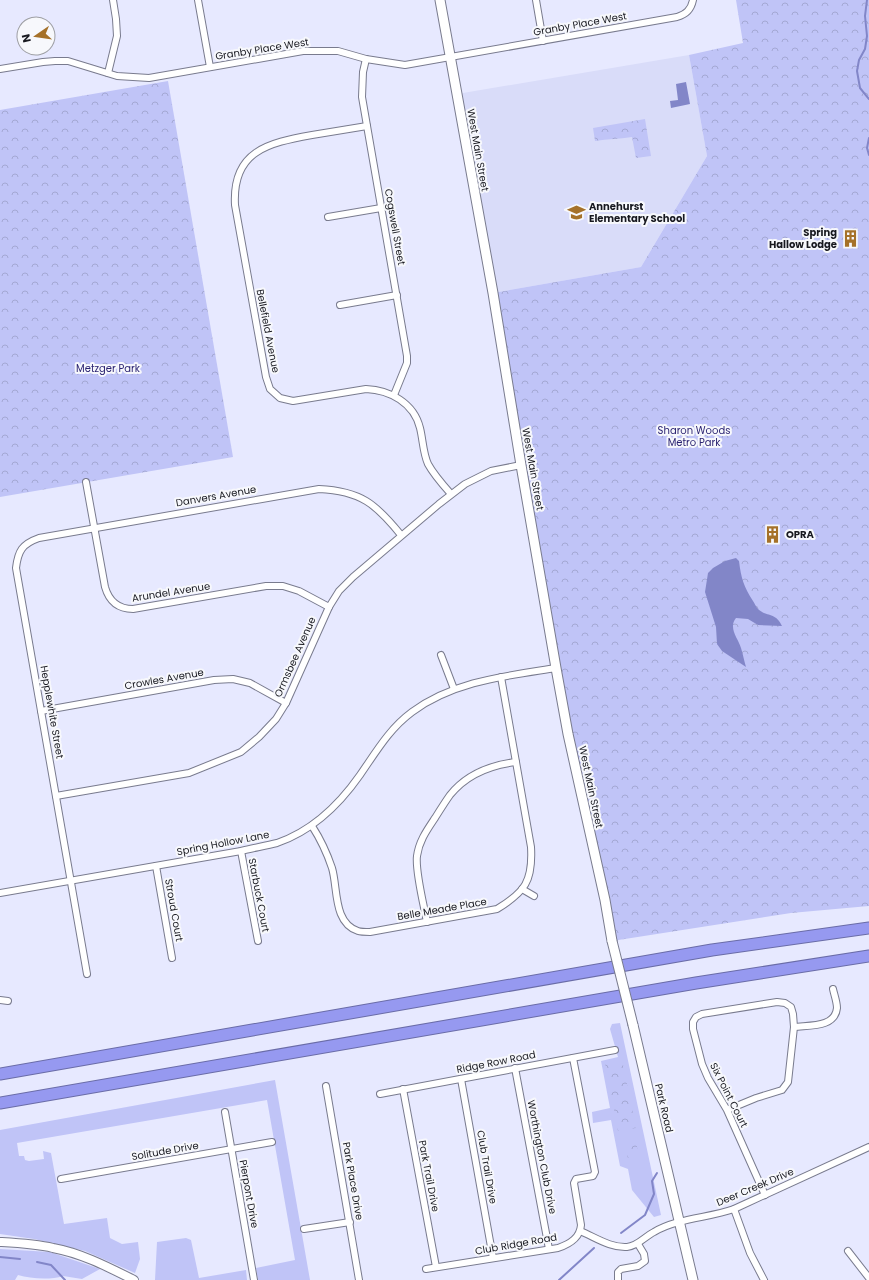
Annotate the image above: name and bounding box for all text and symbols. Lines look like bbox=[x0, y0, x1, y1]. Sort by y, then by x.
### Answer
street label: Granby Place West bbox=[532, 8, 628, 40]
north arrow bbox=[16, 16, 56, 56]
text: N bbox=[18, 32, 35, 44]
street label: Granby Place West bbox=[214, 34, 310, 64]
street label: West Main Street bbox=[463, 107, 493, 193]
street label: Cogswell Street bbox=[381, 188, 409, 267]
place label: Annehurst Elementary School bbox=[589, 199, 685, 226]
school or university icon: Annehurst Elementary School bbox=[566, 202, 586, 222]
place label: Spring Hallow Lodge bbox=[769, 225, 837, 252]
building icon: Spring Hallow Lodge bbox=[840, 228, 860, 248]
street label: Bellefield Avenue bbox=[253, 288, 283, 374]
park label: Metzger Park bbox=[76, 361, 141, 376]
park label: Sharon Woods Metro Park bbox=[658, 423, 730, 450]
street label: West Main Street bbox=[518, 426, 548, 512]
street label: Danvers Avenue bbox=[175, 482, 257, 510]
building icon: OPRA bbox=[763, 524, 783, 544]
place label: OPRA bbox=[786, 527, 815, 542]
street label: Arundel Avenue bbox=[131, 578, 211, 606]
street label: Ormsbee Avenue bbox=[271, 614, 319, 700]
street label: Hepplewhite Street bbox=[36, 664, 68, 760]
street label: Crowles Avenue bbox=[123, 665, 205, 693]
street label: West Main Street bbox=[575, 745, 607, 830]
street label: Spring Hollow Lane bbox=[176, 827, 270, 859]
street label: Starbuck Court bbox=[244, 857, 274, 934]
street label: Stroud Court bbox=[161, 877, 187, 943]
street label: Belle Meade Place bbox=[396, 894, 488, 924]
street label: Ridge Row Road bbox=[455, 1047, 537, 1077]
street label: Six Point Court bbox=[706, 1060, 752, 1130]
street label: Park Road bbox=[651, 1082, 677, 1134]
street label: Worthington Club Drive bbox=[524, 1099, 560, 1215]
street label: Club Trail Drive bbox=[473, 1129, 501, 1205]
street label: Solitude Drive bbox=[130, 1138, 200, 1164]
street label: Park Trail Drive bbox=[415, 1139, 443, 1213]
street label: Park Place Drive bbox=[339, 1141, 367, 1221]
street label: Pierpont Drive bbox=[236, 1159, 262, 1229]
street label: Deer Creek Drive bbox=[714, 1164, 796, 1210]
street label: Club Ridge Road bbox=[474, 1229, 558, 1259]

